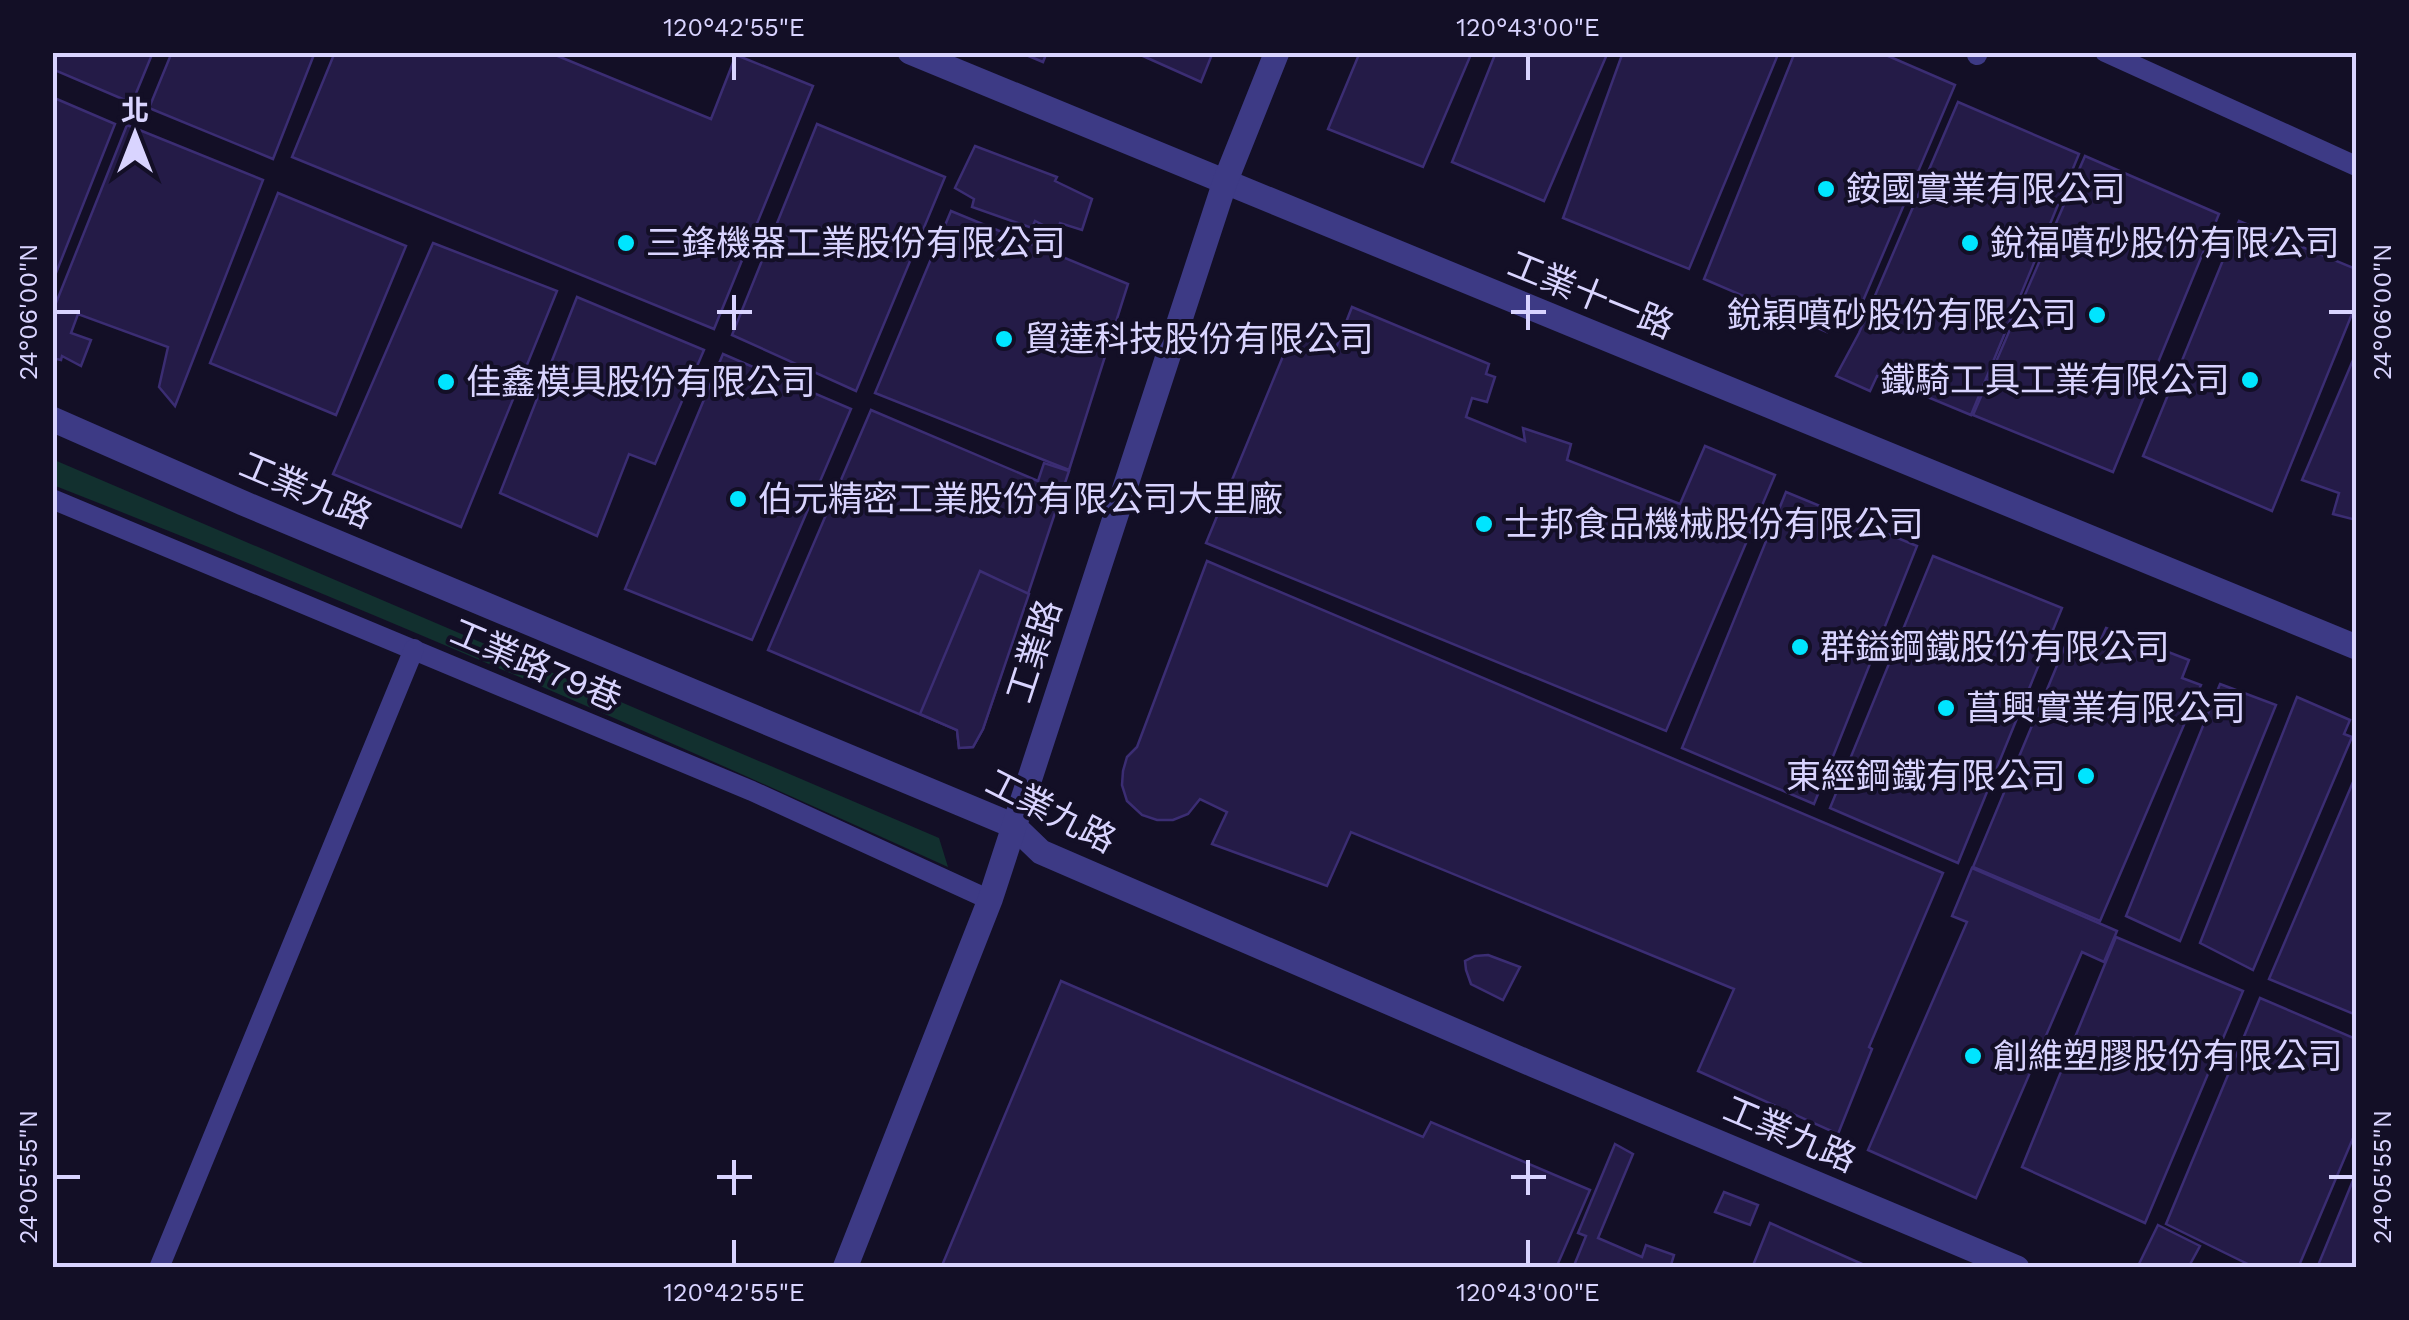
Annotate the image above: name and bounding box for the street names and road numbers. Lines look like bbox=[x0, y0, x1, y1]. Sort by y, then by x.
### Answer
street label: 工業十一路 bbox=[1502, 243, 1680, 347]
street label: 工業九路 bbox=[233, 443, 379, 537]
street label: 工業路 bbox=[998, 595, 1070, 707]
street label: 工業路79巷 bbox=[444, 610, 628, 720]
street label: 工業九路 bbox=[979, 761, 1123, 861]
street label: 工業九路 bbox=[1717, 1087, 1863, 1181]

